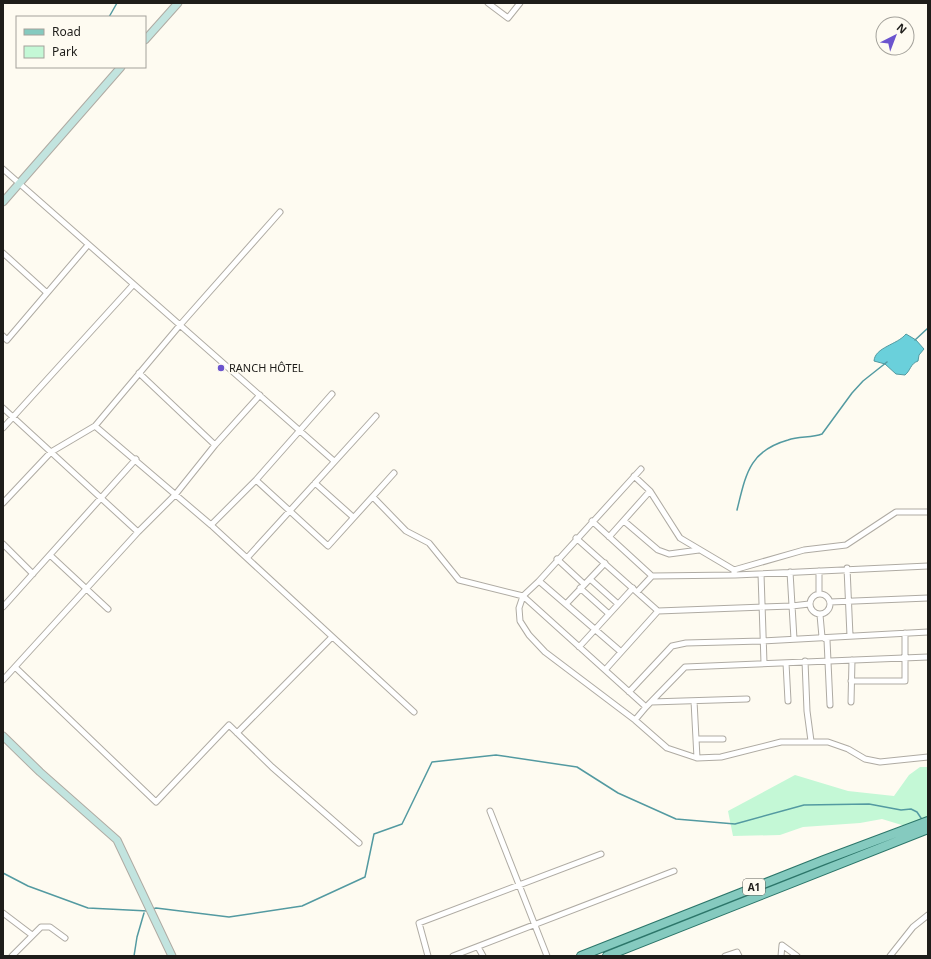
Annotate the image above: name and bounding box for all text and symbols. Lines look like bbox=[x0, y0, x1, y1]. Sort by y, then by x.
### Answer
legend bbox=[16, 16, 146, 68]
north arrow bbox=[875, 16, 915, 56]
text: N bbox=[894, 20, 910, 37]
text: Road bbox=[52, 23, 81, 40]
text: Park bbox=[52, 43, 78, 60]
place label: RANCH HÔTEL bbox=[229, 360, 304, 375]
marker: RANCH HÔTEL bbox=[216, 363, 226, 373]
road number: A1 bbox=[743, 879, 765, 895]

